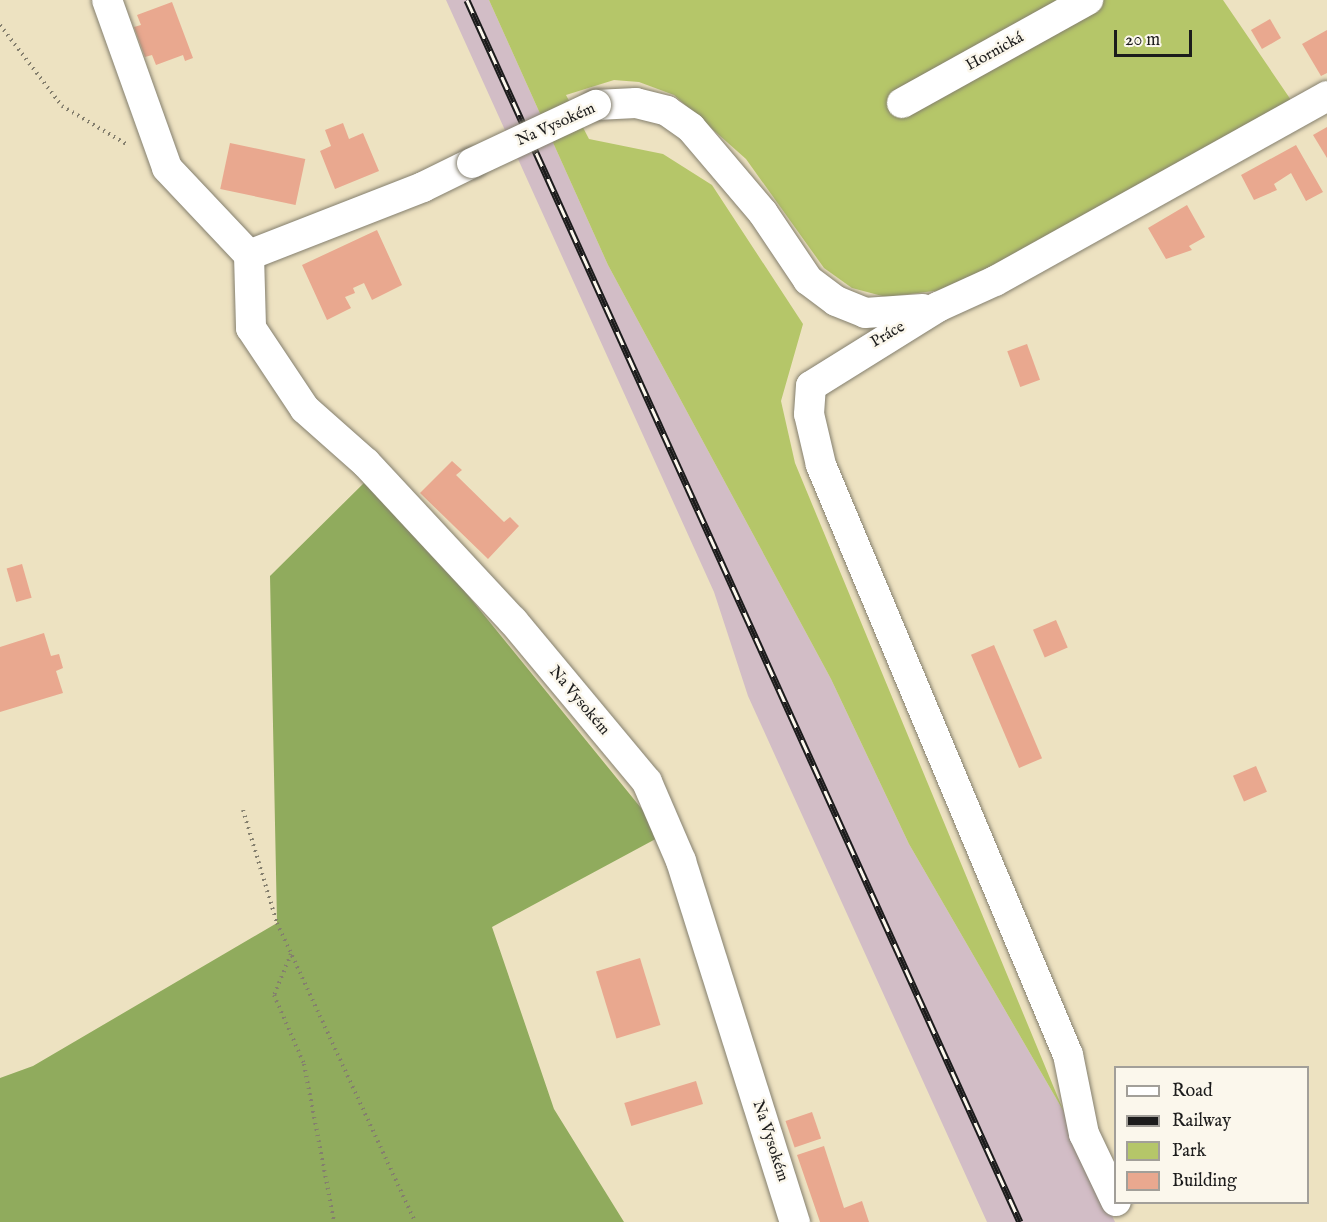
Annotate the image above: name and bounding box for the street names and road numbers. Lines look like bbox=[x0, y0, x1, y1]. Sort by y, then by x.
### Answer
street label: Hornická bbox=[963, 28, 1027, 76]
street label: Na Vysokém bbox=[514, 99, 598, 151]
street label: Práce bbox=[868, 318, 908, 352]
street label: Na Vysokém bbox=[545, 663, 613, 739]
street label: Na Vysokém bbox=[748, 1098, 792, 1184]

